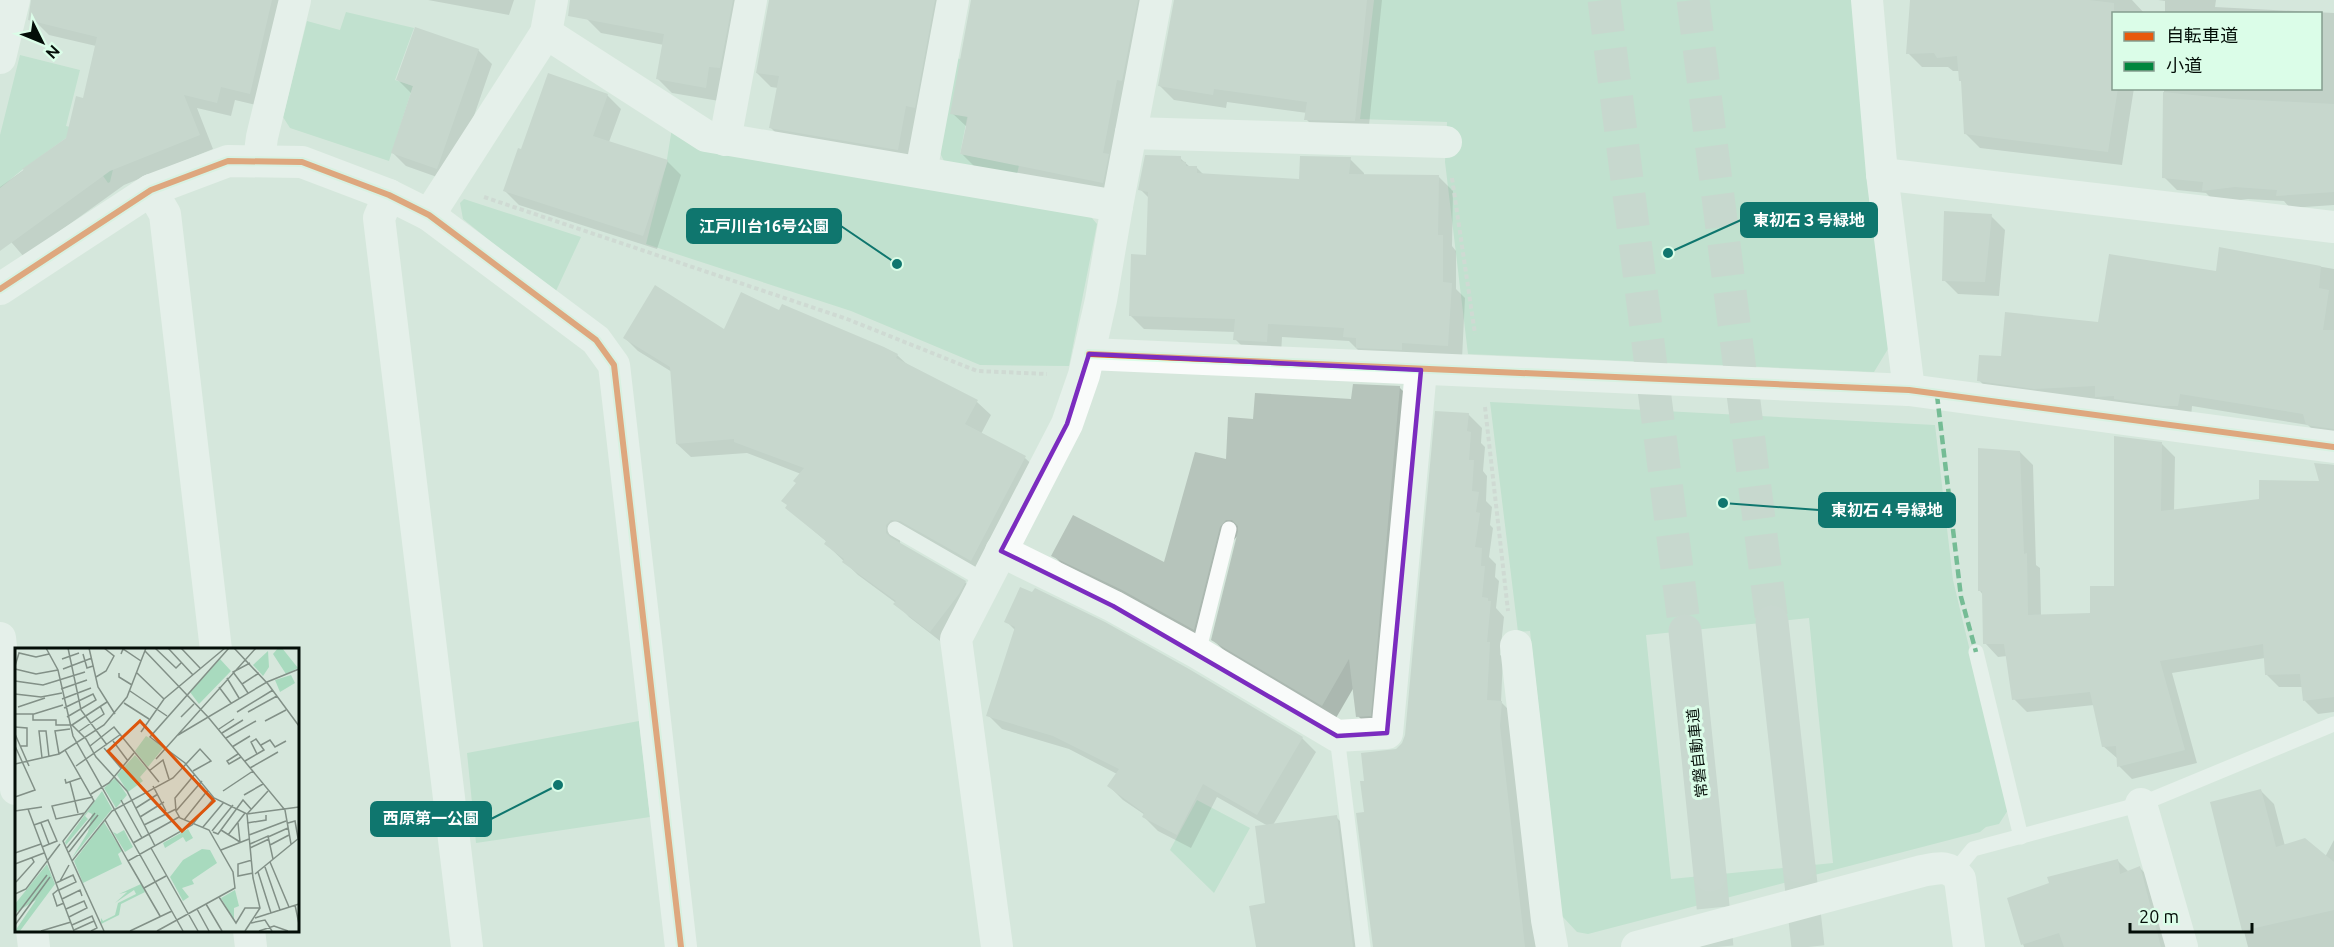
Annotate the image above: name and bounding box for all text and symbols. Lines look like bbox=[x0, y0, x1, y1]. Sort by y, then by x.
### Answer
north arrow bbox=[12, 12, 72, 72]
legend bbox=[2112, 12, 2322, 90]
text: 自転車道 bbox=[2166, 25, 2238, 45]
text: N bbox=[42, 42, 64, 63]
text: 小道 bbox=[2166, 55, 2202, 75]
callout: 東初石３号緑地 bbox=[1741, 203, 1877, 237]
callout: 江戸川台16号公園 bbox=[687, 209, 841, 243]
text: 東初石３号緑地 bbox=[1753, 211, 1865, 229]
text: 江戸川台16号公園 bbox=[699, 217, 829, 235]
callout: 東初石４号緑地 bbox=[1819, 493, 1955, 527]
text: 東初石４号緑地 bbox=[1831, 501, 1943, 519]
inset map bbox=[15, 648, 298, 932]
street label: 常磐自動車道 bbox=[1684, 707, 1710, 799]
callout: 西原第一公園 bbox=[371, 802, 491, 836]
text: 西原第一公園 bbox=[383, 809, 479, 827]
scale bar bbox=[2130, 896, 2252, 934]
text: 20 m bbox=[2139, 906, 2179, 926]

